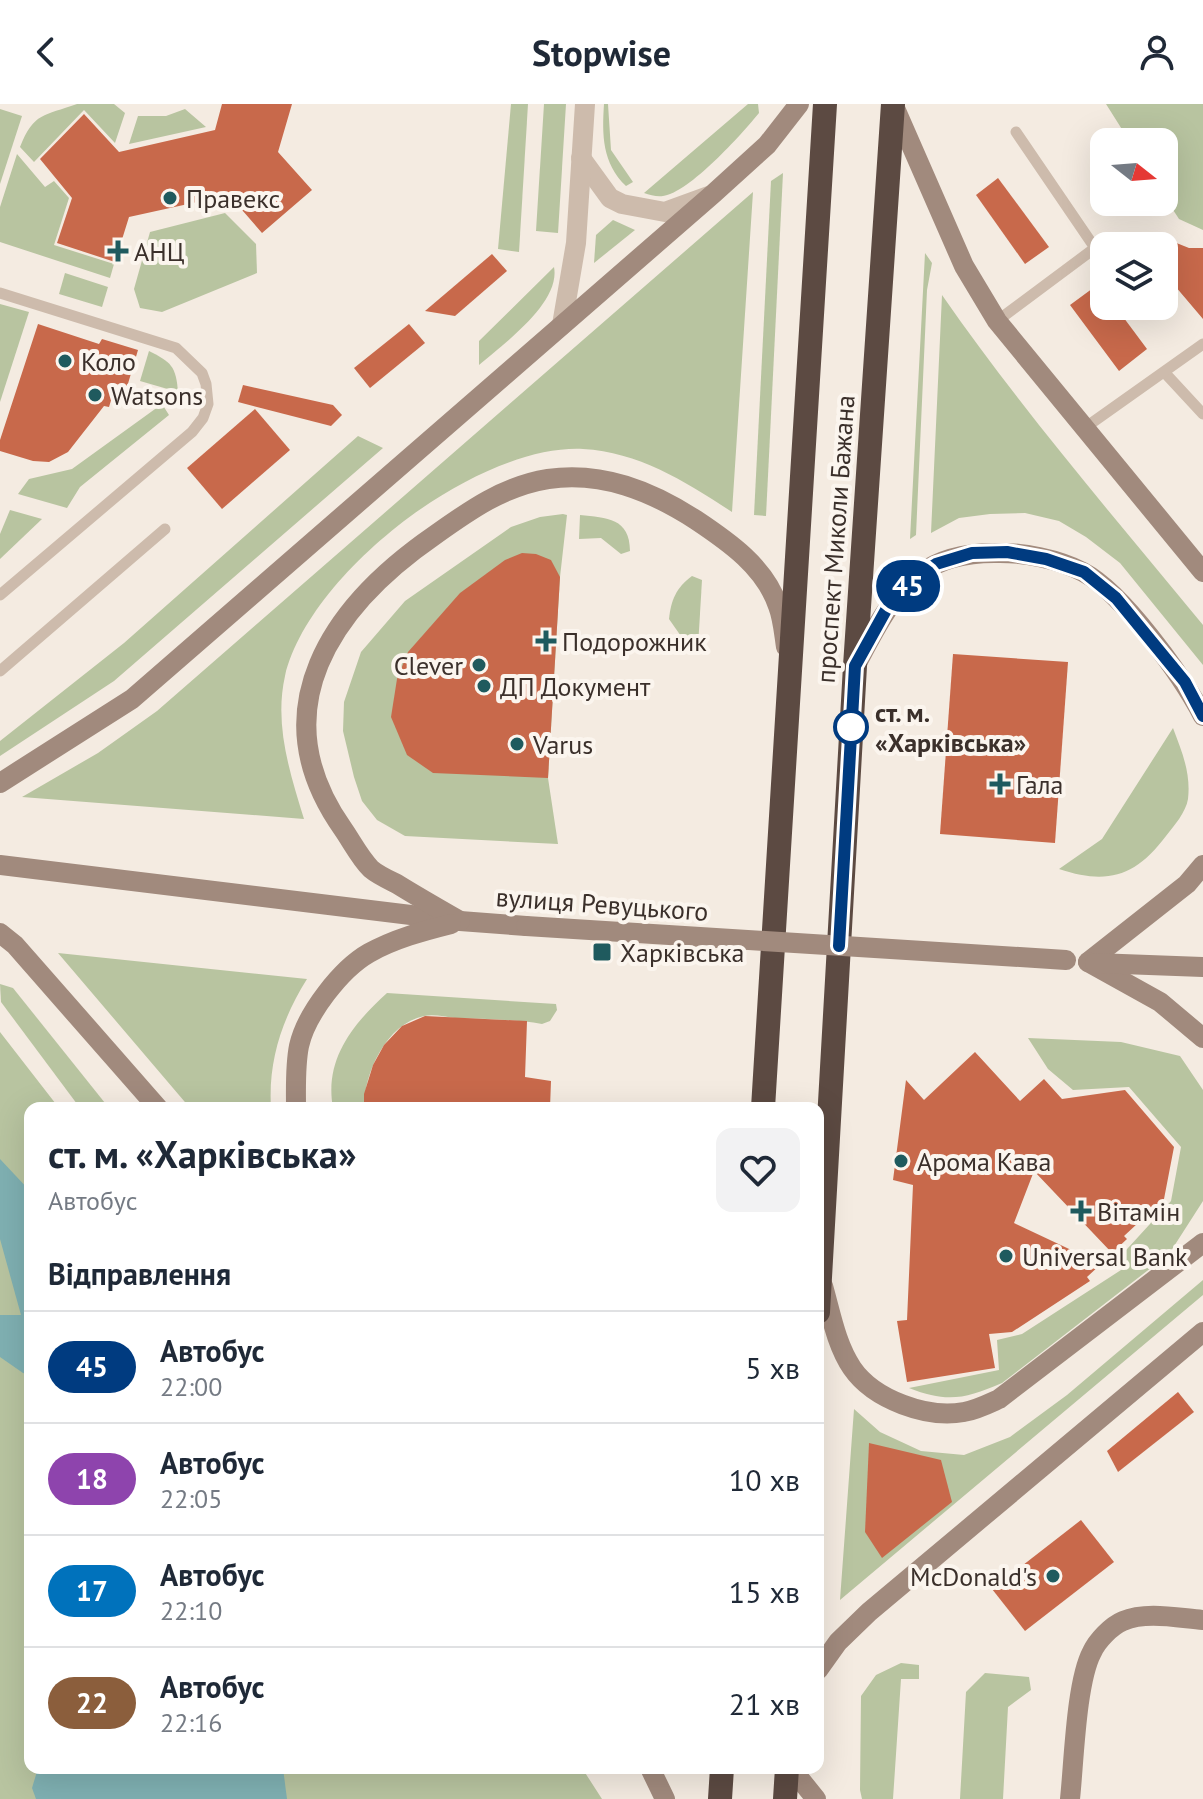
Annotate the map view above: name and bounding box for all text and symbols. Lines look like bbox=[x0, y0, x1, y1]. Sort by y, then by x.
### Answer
text: Stopwise bbox=[532, 29, 671, 76]
icon: back bbox=[24, 30, 68, 74]
icon: person bbox=[1135, 30, 1179, 74]
north arrow bbox=[1090, 128, 1178, 216]
map controls bbox=[1090, 128, 1178, 320]
place label: Правекс bbox=[186, 182, 280, 215]
marker: Правекс bbox=[161, 189, 179, 207]
button: layers bbox=[1090, 232, 1178, 320]
place label: АНЦ bbox=[134, 235, 185, 268]
marker: АНЦ bbox=[109, 242, 127, 260]
place label: Коло bbox=[81, 345, 136, 378]
marker: Коло bbox=[56, 352, 74, 370]
place label: Watsons bbox=[111, 379, 203, 412]
marker: Watsons bbox=[86, 386, 104, 404]
street label: проспект Миколи Бажана bbox=[808, 394, 862, 684]
line badge: 45 bbox=[872, 560, 944, 612]
text: 45 bbox=[892, 567, 924, 604]
place label: Подорожник bbox=[562, 625, 707, 658]
marker: Подорожник bbox=[537, 632, 555, 650]
place label: Clever bbox=[394, 649, 463, 682]
marker: Clever bbox=[470, 656, 488, 674]
place label: ДП Документ bbox=[500, 670, 651, 703]
marker: ДП Документ bbox=[475, 677, 493, 695]
place label: ст. м. «Харківська» bbox=[875, 696, 1026, 759]
marker: ст. м. «Харківська» bbox=[834, 710, 868, 744]
place label: Varus bbox=[532, 728, 593, 761]
marker: Varus bbox=[508, 735, 526, 753]
place label: Гала bbox=[1016, 768, 1064, 801]
marker: Гала bbox=[991, 775, 1009, 793]
street label: вулиця Ревуцького bbox=[495, 880, 709, 928]
place label: Харківська bbox=[620, 936, 745, 969]
marker: Харківська bbox=[591, 941, 613, 963]
button: heart bbox=[716, 1128, 800, 1212]
text: ст. м. «Харківська» bbox=[48, 1129, 356, 1178]
place label: Арома Кава bbox=[917, 1145, 1051, 1178]
marker: Арома Кава bbox=[892, 1152, 910, 1170]
text: Автобус bbox=[48, 1184, 137, 1217]
place label: Вітамін bbox=[1097, 1195, 1180, 1228]
marker: Вітамін bbox=[1072, 1202, 1090, 1220]
place label: Universal Bank bbox=[1022, 1240, 1188, 1273]
marker: Universal Bank bbox=[997, 1247, 1015, 1265]
text: Відправлення bbox=[48, 1254, 231, 1293]
text: Автобус bbox=[160, 1331, 265, 1370]
text: 45 bbox=[76, 1348, 108, 1385]
text: 5 хв bbox=[745, 1348, 800, 1387]
text: 22:00 bbox=[160, 1370, 222, 1403]
text: Автобус bbox=[160, 1443, 265, 1482]
text: 18 bbox=[76, 1460, 108, 1497]
text: 10 хв bbox=[729, 1460, 800, 1499]
text: 22:05 bbox=[160, 1482, 222, 1515]
text: Автобус bbox=[160, 1555, 265, 1594]
place label: McDonald's bbox=[910, 1560, 1037, 1593]
marker: McDonald's bbox=[1044, 1567, 1062, 1585]
text: 17 bbox=[76, 1572, 108, 1609]
text: 15 хв bbox=[729, 1572, 800, 1611]
text: 22:10 bbox=[160, 1594, 222, 1627]
text: Автобус bbox=[160, 1667, 265, 1706]
text: 22 bbox=[76, 1684, 108, 1721]
text: 21 хв bbox=[729, 1684, 800, 1723]
text: 22:16 bbox=[160, 1706, 222, 1739]

